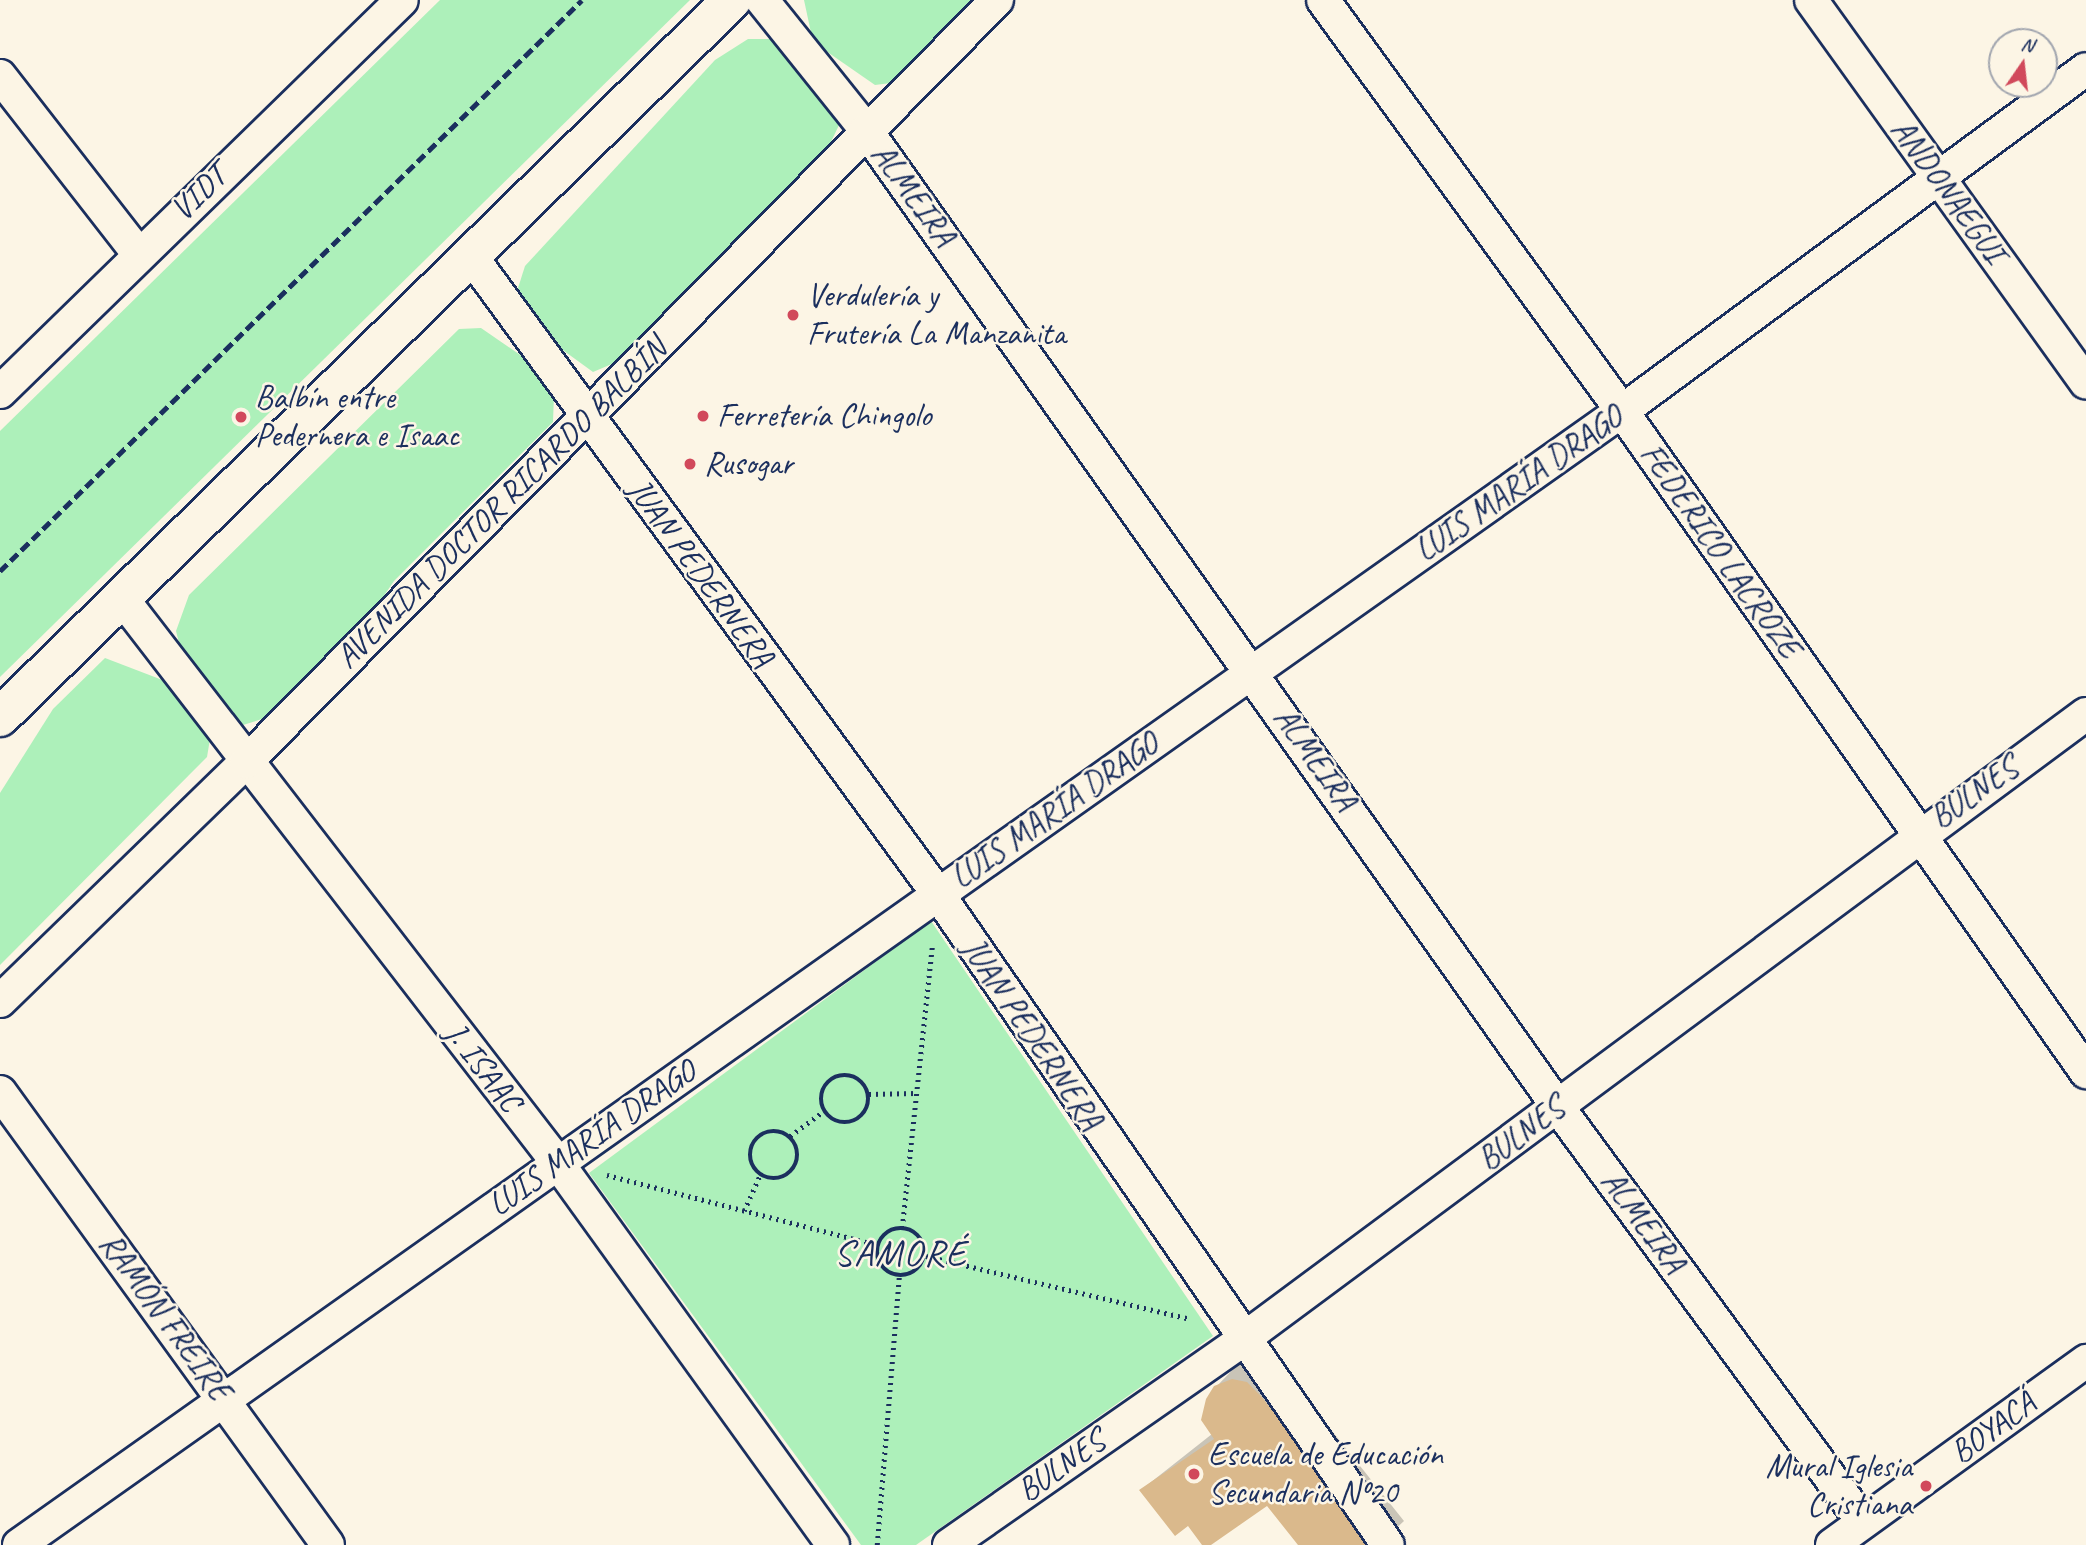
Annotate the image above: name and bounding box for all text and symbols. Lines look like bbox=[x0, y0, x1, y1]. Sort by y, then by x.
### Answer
north arrow bbox=[1988, 28, 2058, 98]
text: N bbox=[2019, 31, 2036, 58]
street label: ANDONAEGUI bbox=[1882, 111, 2014, 271]
street label: ALMEIRA bbox=[862, 136, 964, 254]
street label: VIDT bbox=[163, 157, 235, 229]
place label: Verdulería y Frutería La Manzanita bbox=[807, 276, 1067, 354]
marker: Verdulería y Frutería La Manzanita bbox=[785, 307, 801, 323]
street label: AVENIDA DOCTOR RICARDO BALBÍN bbox=[328, 330, 674, 676]
place label: Balbín entre Pedernera e Isaac bbox=[255, 378, 458, 456]
place label: Ferretería Chingolo bbox=[717, 396, 931, 436]
street label: LUIS MARÍA DRAGO bbox=[1408, 398, 1630, 570]
marker: Ferretería Chingolo bbox=[695, 408, 711, 424]
marker: Balbín entre Pedernera e Isaac bbox=[233, 409, 249, 425]
street label: FEDERICO LACROZE bbox=[1632, 438, 1808, 664]
place label: Rusogar bbox=[704, 444, 793, 484]
marker: Rusogar bbox=[682, 456, 698, 472]
street label: JUAN PEDERNERA bbox=[619, 470, 783, 676]
street label: ALMEIRA bbox=[1265, 700, 1365, 818]
street label: LUIS MARÍA DRAGO bbox=[944, 725, 1166, 897]
street label: BULNES bbox=[1923, 749, 2025, 837]
street label: JUAN PEDERNERA bbox=[953, 930, 1111, 1138]
street label: J. ISAAC bbox=[436, 1015, 530, 1119]
street label: LUIS MARÍA DRAGO bbox=[481, 1052, 703, 1224]
street label: BULNES bbox=[1470, 1089, 1572, 1179]
street label: ALMEIRA bbox=[1592, 1163, 1694, 1281]
street label: RAMÓN FREIRE bbox=[91, 1226, 239, 1408]
district label: SAMORÉ bbox=[836, 1231, 966, 1275]
street label: BOYACÁ bbox=[1943, 1384, 2043, 1472]
street label: BULNES bbox=[1010, 1422, 1112, 1510]
place label: Escuela de Educación Secundaria Nº20 bbox=[1208, 1435, 1442, 1513]
place label: Mural Iglesia Cristiana bbox=[1766, 1447, 1912, 1525]
marker: Escuela de Educación Secundaria Nº20 bbox=[1186, 1466, 1202, 1482]
marker: Mural Iglesia Cristiana bbox=[1918, 1478, 1934, 1494]

